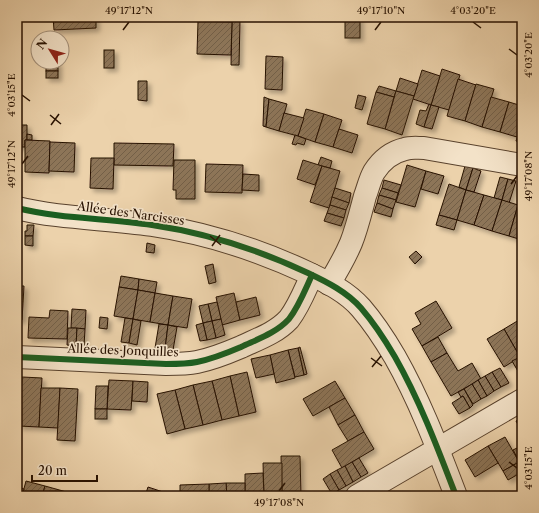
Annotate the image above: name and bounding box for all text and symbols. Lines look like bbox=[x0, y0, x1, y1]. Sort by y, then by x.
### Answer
text: 49°17'12"N bbox=[105, 4, 153, 17]
text: 49°17'10"N bbox=[357, 4, 405, 17]
text: 4°03'20"E bbox=[450, 4, 496, 17]
north arrow bbox=[30, 30, 70, 70]
text: 4°03'20"E bbox=[522, 32, 535, 78]
text: N bbox=[34, 36, 51, 52]
text: 4°03'15"E bbox=[5, 73, 18, 117]
text: 49°17'12"N bbox=[5, 140, 18, 188]
text: 49°17'08"N bbox=[522, 151, 535, 201]
street label: Allée des Narcisses bbox=[75, 198, 186, 228]
street label: Allée des Jonquilles bbox=[66, 341, 179, 359]
text: 4°03'15"E bbox=[522, 446, 535, 490]
scale bar bbox=[32, 457, 97, 483]
text: 20 m bbox=[38, 463, 67, 478]
text: 49°17'08"N bbox=[254, 496, 304, 509]

